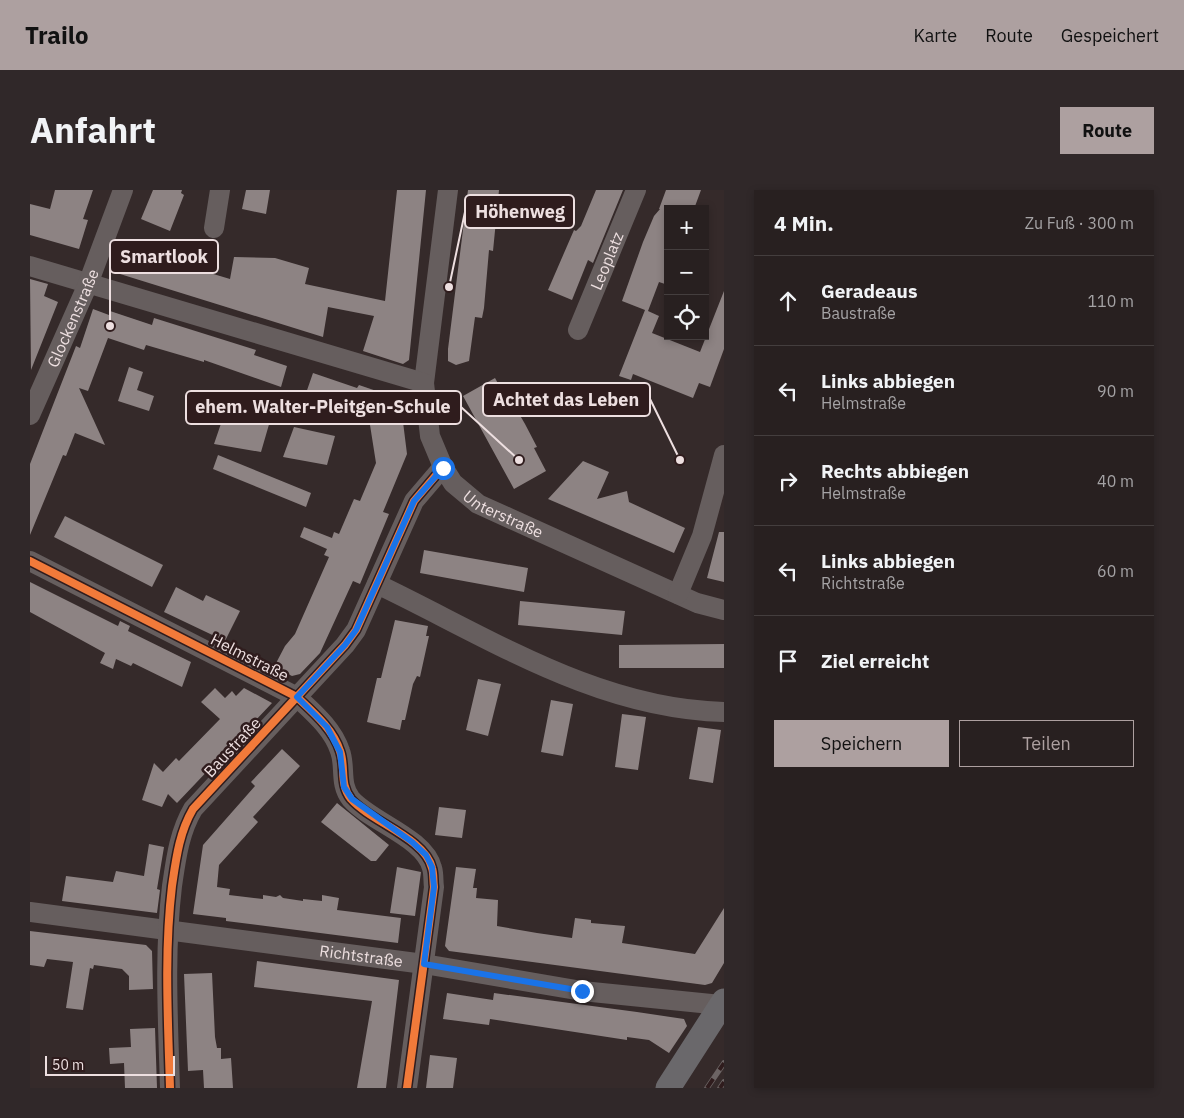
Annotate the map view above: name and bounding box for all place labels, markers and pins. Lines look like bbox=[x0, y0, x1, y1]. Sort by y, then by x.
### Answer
callout: Höhenweg bbox=[465, 195, 574, 228]
callout: Smartlook bbox=[110, 240, 218, 273]
callout: Achtet das Leben bbox=[483, 383, 650, 416]
callout: ehem. Walter-Pleitgen-Schule bbox=[186, 391, 461, 424]

